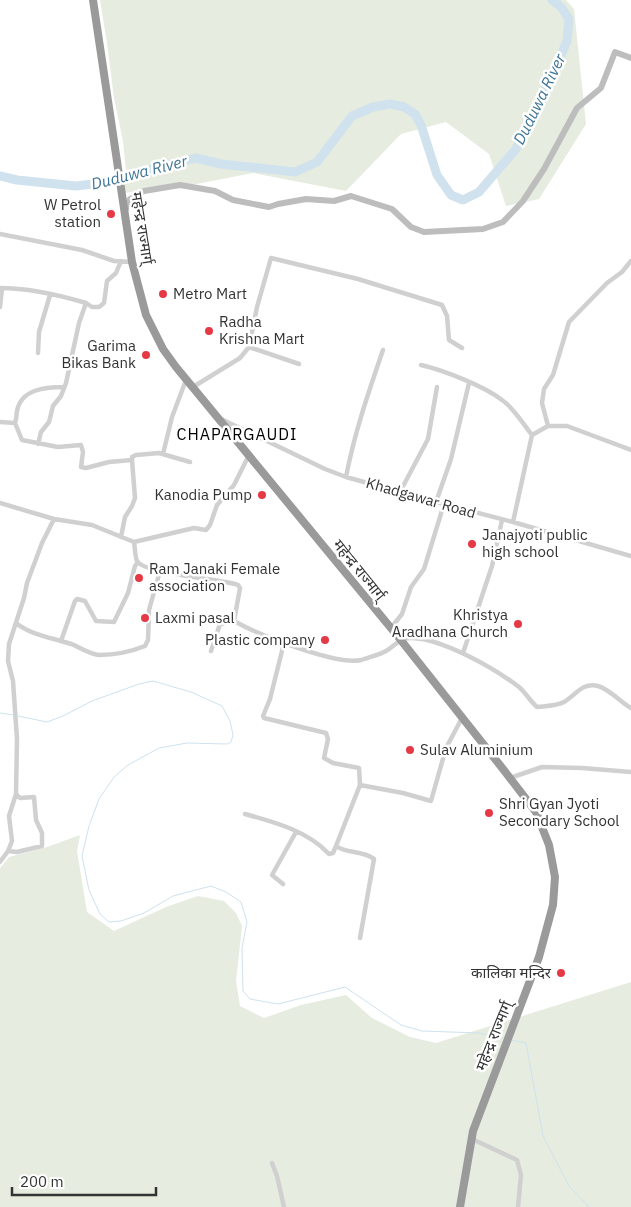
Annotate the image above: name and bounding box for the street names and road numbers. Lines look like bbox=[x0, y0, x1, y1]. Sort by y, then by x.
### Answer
street label: महेन्द्र राज्मार्ग् bbox=[126, 190, 158, 268]
street label: Khadgawar Road bbox=[364, 473, 478, 522]
street label: महेन्द्र राज्मार्ग् bbox=[328, 535, 391, 606]
street label: महेन्द्र राज्मार्ग् bbox=[471, 997, 518, 1074]

